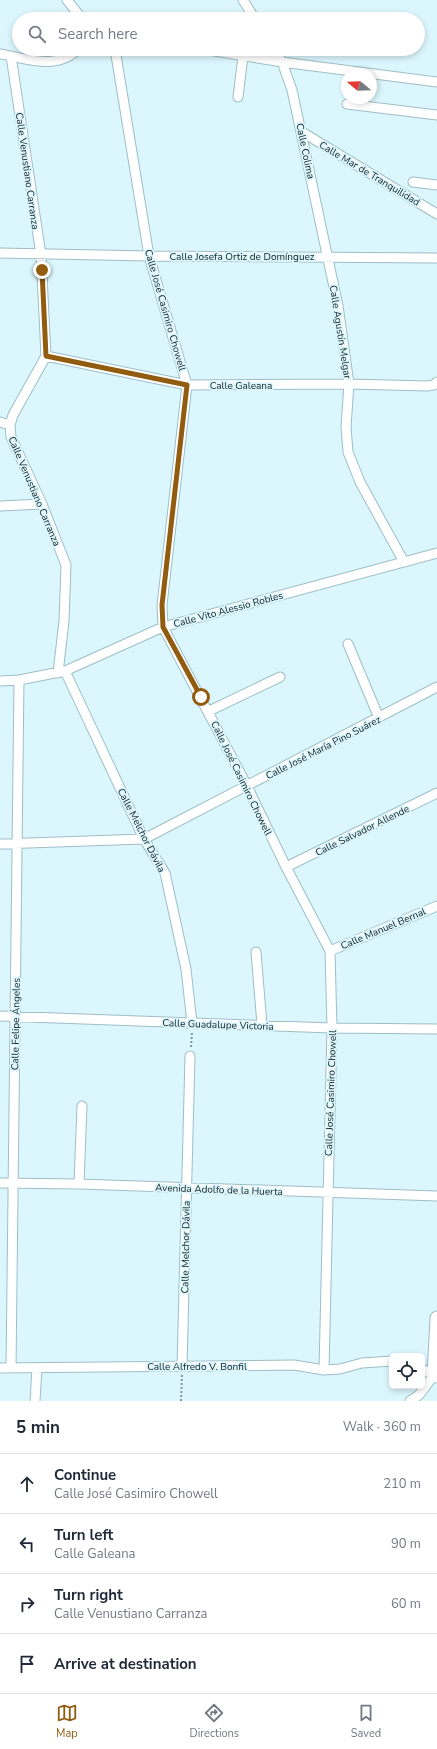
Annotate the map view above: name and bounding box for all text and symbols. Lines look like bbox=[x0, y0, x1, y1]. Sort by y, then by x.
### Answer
search box bbox=[12, 12, 425, 56]
icon: search bbox=[26, 23, 48, 45]
text: Search here bbox=[58, 24, 138, 44]
north arrow bbox=[341, 68, 377, 104]
street label: Calle Venustiano Carranza bbox=[12, 112, 42, 231]
street label: Calle Colima bbox=[292, 122, 318, 180]
street label: Calle Mar de Tranquilidad bbox=[317, 138, 423, 210]
street label: Calle José Casimiro Chowell bbox=[141, 248, 189, 373]
street label: Calle Josefa Ortiz de Domínguez bbox=[170, 250, 315, 264]
route end bbox=[33, 261, 51, 279]
street label: Calle Agustín Melgar bbox=[326, 284, 354, 380]
street label: Calle Galeana bbox=[210, 379, 272, 393]
street label: Calle Venustiano Carranza bbox=[5, 434, 64, 548]
street label: Calle Vito Alessio Robles bbox=[172, 589, 285, 631]
route start bbox=[192, 688, 210, 706]
street label: Calle José María Pino Suárez bbox=[263, 712, 384, 783]
street label: Calle José Casimiro Chowell bbox=[207, 719, 275, 838]
street label: Calle Melchor Dávila bbox=[114, 786, 168, 875]
street label: Calle Salvador Allende bbox=[313, 802, 412, 860]
street label: Calle Manuel Bernal bbox=[339, 905, 428, 953]
street label: Calle Felipe Ángeles bbox=[8, 978, 24, 1070]
street label: Calle Guadalupe Victoria bbox=[162, 1016, 274, 1034]
street label: Calle José Casimiro Chowell bbox=[322, 1030, 340, 1156]
street label: Avenida Adolfo de la Huerta bbox=[155, 1181, 283, 1199]
street label: Calle Melchor Dávila bbox=[178, 1200, 194, 1294]
map controls bbox=[389, 1353, 425, 1389]
button: locate bbox=[389, 1353, 425, 1389]
street label: Calle Alfredo V. Bonfil bbox=[147, 1360, 247, 1374]
text: 5 min bbox=[16, 1416, 60, 1439]
text: Walk · 360 m bbox=[343, 1418, 421, 1436]
text: Continue bbox=[54, 1465, 116, 1485]
icon: ahead bbox=[16, 1473, 38, 1495]
text: 210 m bbox=[383, 1475, 421, 1493]
text: Calle José Casimiro Chowell bbox=[54, 1485, 218, 1503]
text: Turn left bbox=[54, 1525, 113, 1545]
icon: left bbox=[16, 1533, 38, 1555]
text: 90 m bbox=[391, 1535, 421, 1553]
text: Calle Galeana bbox=[54, 1545, 136, 1563]
text: Turn right bbox=[54, 1585, 123, 1605]
icon: right bbox=[16, 1593, 38, 1615]
text: 60 m bbox=[391, 1595, 421, 1613]
text: Calle Venustiano Carranza bbox=[54, 1605, 207, 1623]
icon: arrive bbox=[16, 1653, 38, 1675]
text: Arrive at destination bbox=[54, 1654, 197, 1674]
tab: Map bbox=[56, 1702, 78, 1741]
tab: Directions bbox=[190, 1702, 239, 1741]
tab: Saved bbox=[351, 1702, 381, 1741]

